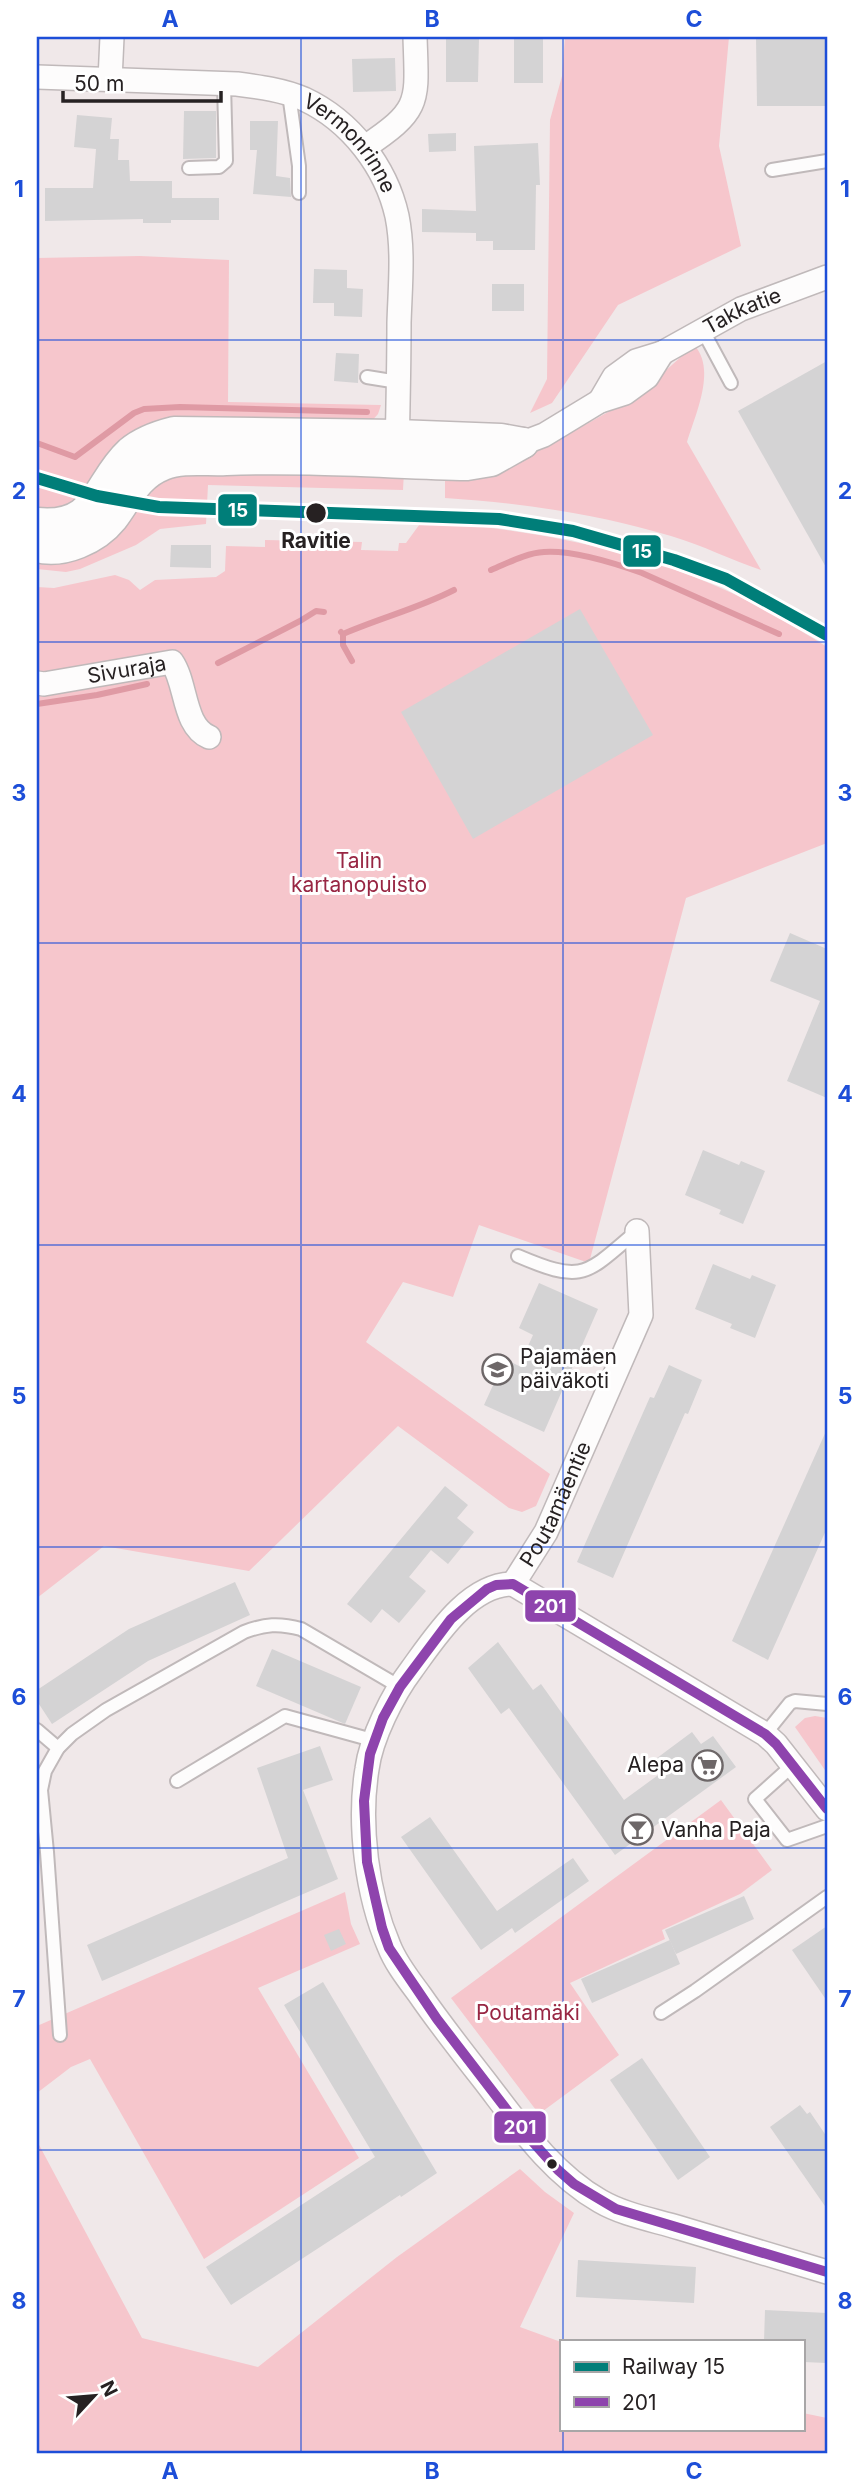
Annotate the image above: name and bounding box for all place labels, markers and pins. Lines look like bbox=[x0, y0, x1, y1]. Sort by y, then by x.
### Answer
marker: Ravitie bbox=[304, 501, 328, 525]
place label: Ravitie bbox=[281, 528, 351, 553]
place label: Pajamäen päiväkoti bbox=[520, 1344, 617, 1393]
school or university icon: Pajamäen päiväkoti bbox=[480, 1352, 514, 1386]
supermarket icon: Alepa bbox=[690, 1748, 724, 1782]
place label: Alepa bbox=[627, 1752, 684, 1777]
bar icon: Vanha Paja bbox=[621, 1813, 655, 1847]
place label: Vanha Paja bbox=[661, 1817, 771, 1842]
unlabelled marker bbox=[545, 2157, 559, 2171]

